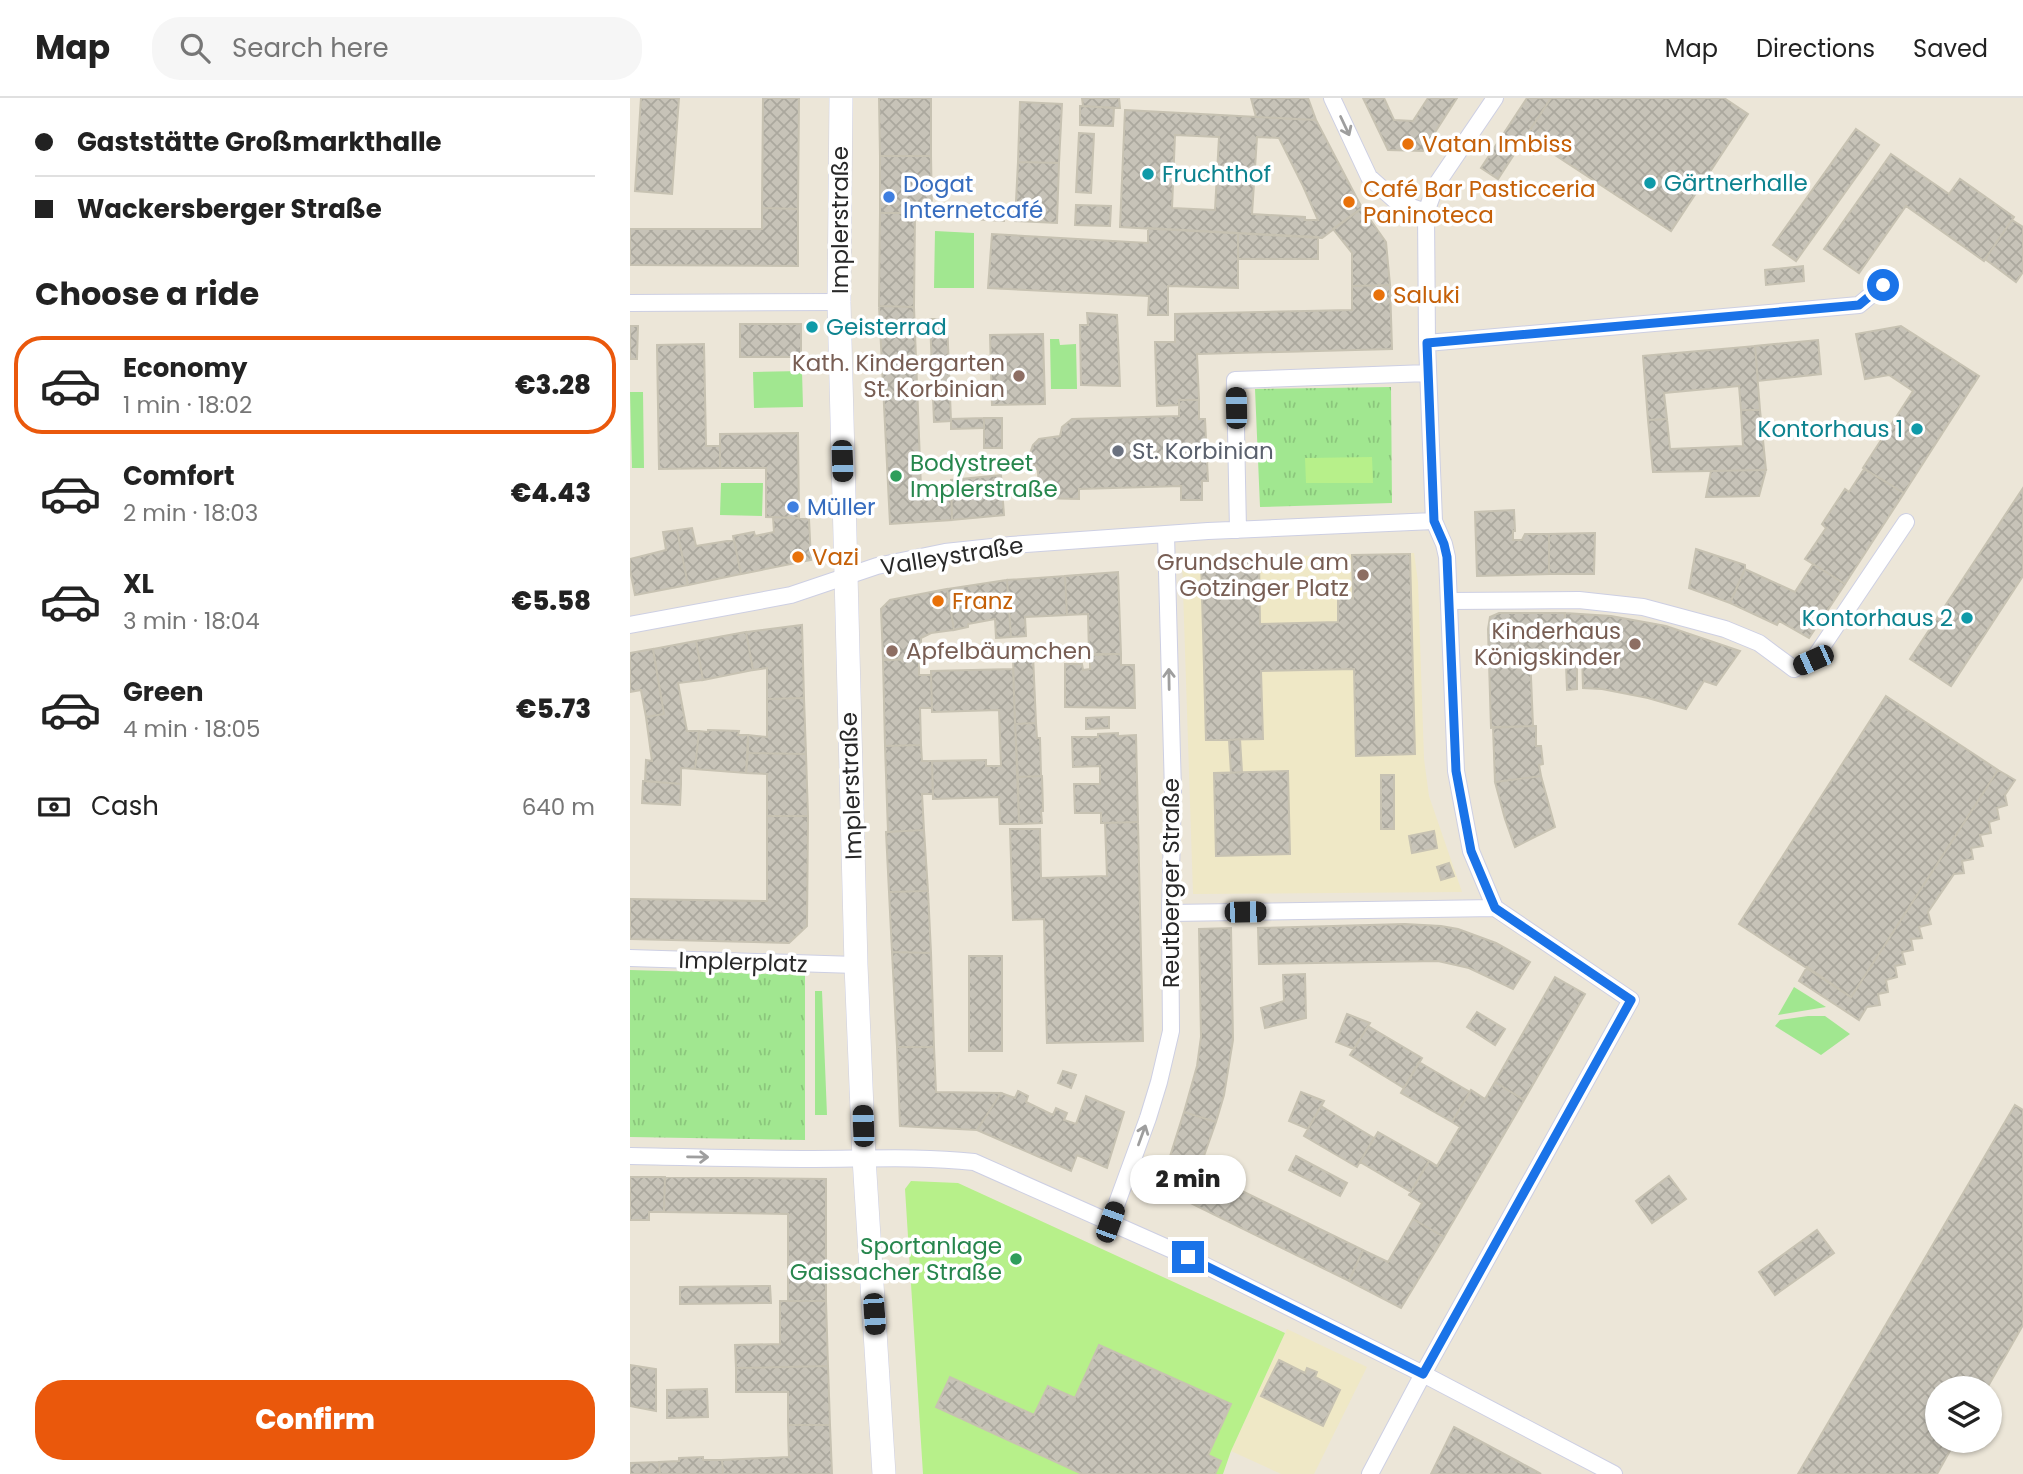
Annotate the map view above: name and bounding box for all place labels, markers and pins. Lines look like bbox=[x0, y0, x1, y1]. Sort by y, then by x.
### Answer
place label: Vatan Imbiss bbox=[1422, 128, 1572, 160]
marker: Vatan Imbiss bbox=[1400, 136, 1416, 152]
place label: Fruchthof bbox=[1162, 158, 1271, 190]
marker: Fruchthof bbox=[1140, 166, 1156, 182]
place label: Gärtnerhalle bbox=[1664, 167, 1808, 199]
place label: Dogat Internetcafé bbox=[903, 168, 1043, 226]
place label: Café Bar Pasticceria Paninoteca bbox=[1363, 173, 1596, 231]
marker: Gärtnerhalle bbox=[1642, 175, 1658, 191]
marker: Dogat Internetcafé bbox=[881, 189, 897, 205]
marker: Café Bar Pasticceria Paninoteca bbox=[1341, 194, 1357, 210]
place label: Saluki bbox=[1393, 279, 1460, 311]
marker: Saluki bbox=[1371, 287, 1387, 303]
place label: Geisterrad bbox=[826, 311, 947, 343]
marker: Geisterrad bbox=[804, 319, 820, 335]
place label: Kath. Kindergarten St. Korbinian bbox=[792, 347, 1005, 405]
marker: Kath. Kindergarten St. Korbinian bbox=[1011, 368, 1027, 384]
place label: Kontorhaus 1 bbox=[1758, 413, 1903, 445]
marker: Kontorhaus 1 bbox=[1909, 421, 1925, 437]
place label: St. Korbinian bbox=[1132, 435, 1274, 467]
marker: St. Korbinian bbox=[1110, 443, 1126, 459]
place label: Bodystreet Implerstraße bbox=[910, 447, 1058, 505]
marker: Bodystreet Implerstraße bbox=[888, 468, 904, 484]
place label: Müller bbox=[807, 491, 876, 523]
marker: Müller bbox=[785, 499, 801, 515]
place label: Vazi bbox=[812, 541, 859, 573]
place label: Grundschule am Gotzinger Platz bbox=[1157, 546, 1349, 604]
marker: Vazi bbox=[790, 549, 806, 565]
marker: Grundschule am Gotzinger Platz bbox=[1355, 567, 1371, 583]
place label: Franz bbox=[952, 585, 1013, 617]
marker: Franz bbox=[930, 593, 946, 609]
place label: Kontorhaus 2 bbox=[1802, 602, 1953, 634]
marker: Kontorhaus 2 bbox=[1959, 610, 1975, 626]
place label: Kinderhaus Königskinder bbox=[1474, 615, 1621, 673]
place label: Apfelbäumchen bbox=[906, 635, 1092, 667]
marker: Kinderhaus Königskinder bbox=[1627, 636, 1643, 652]
marker: Apfelbäumchen bbox=[884, 643, 900, 659]
place label: Sportanlage Gaissacher Straße bbox=[790, 1230, 1002, 1288]
marker: Sportanlage Gaissacher Straße bbox=[1008, 1251, 1024, 1267]

